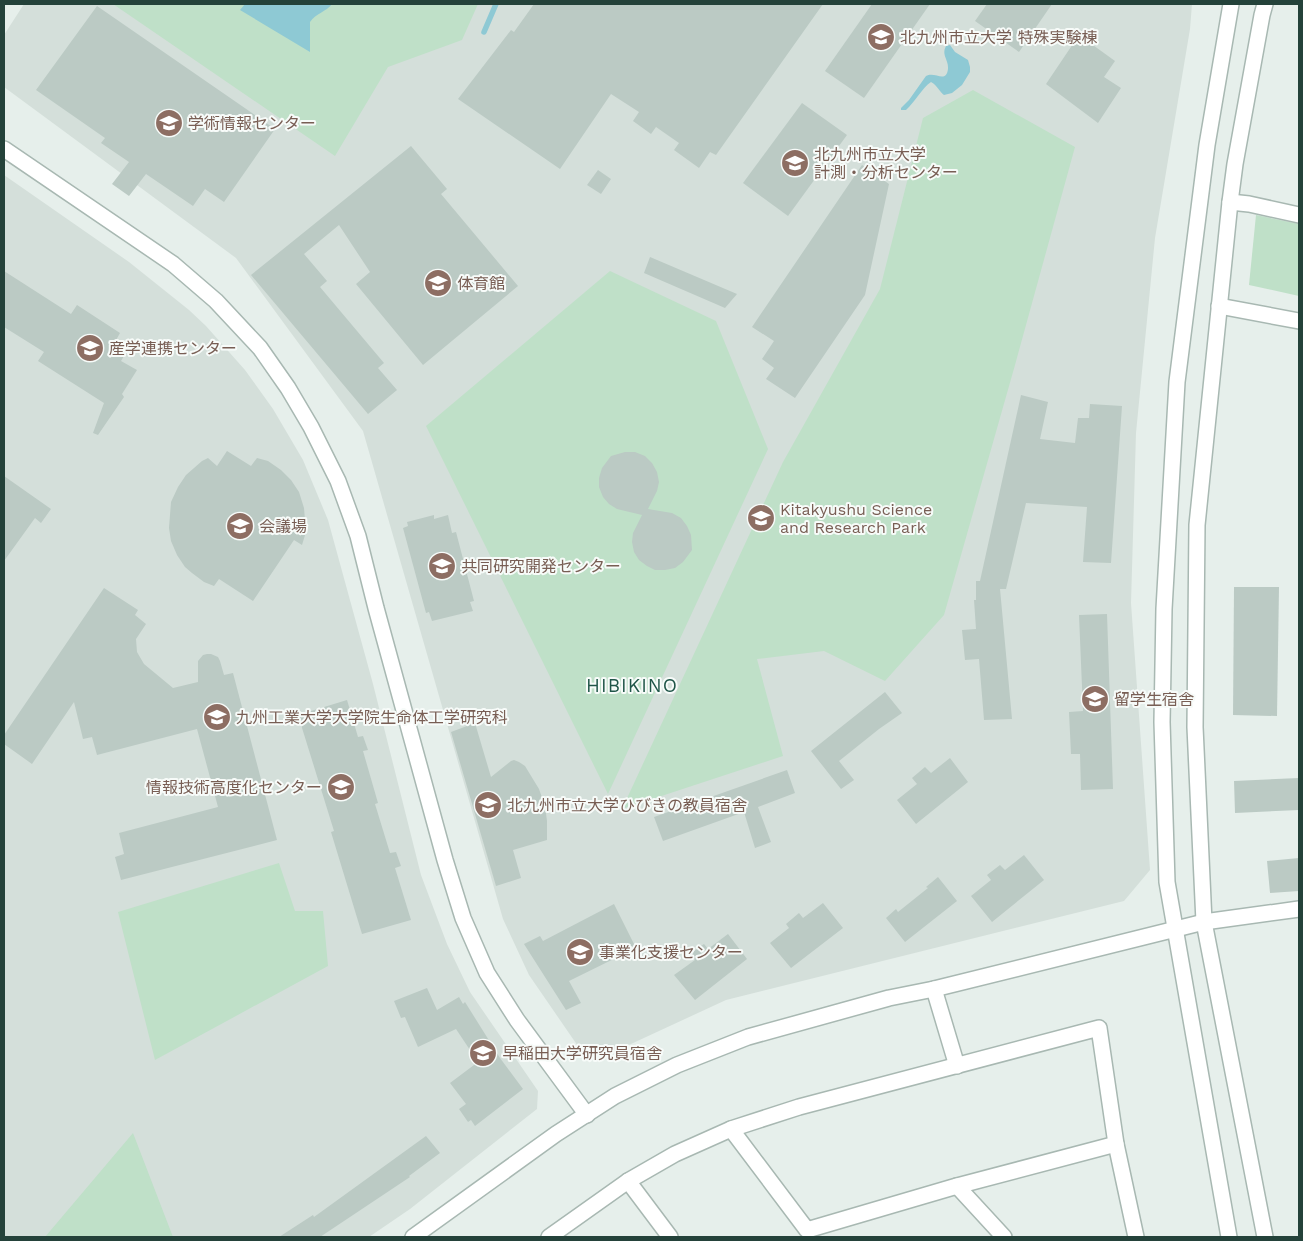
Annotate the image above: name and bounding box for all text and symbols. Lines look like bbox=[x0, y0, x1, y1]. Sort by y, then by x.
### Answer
school or university icon: 北九州市立大学 特殊実験棟 bbox=[866, 22, 896, 52]
place label: 北九州市立大学 特殊実験棟 bbox=[900, 28, 1097, 47]
school or university icon: 学術情報センター bbox=[154, 108, 184, 138]
place label: 学術情報センター bbox=[188, 114, 316, 133]
place label: 北九州市立大学 計測・分析センター bbox=[814, 145, 958, 182]
school or university icon: 北九州市立大学 計測・分析センター bbox=[780, 148, 810, 178]
school or university icon: 体育館 bbox=[423, 268, 453, 298]
place label: 体育館 bbox=[457, 274, 505, 293]
school or university icon: 産学連携センター bbox=[75, 333, 105, 363]
place label: 産学連携センター bbox=[109, 339, 237, 358]
place label: Kitakyushu Science and Research Park bbox=[780, 500, 932, 537]
school or university icon: Kitakyushu Science and Research Park bbox=[746, 503, 776, 533]
school or university icon: 会議場 bbox=[225, 511, 255, 541]
place label: 会議場 bbox=[259, 517, 307, 536]
school or university icon: 共同研究開発センター bbox=[427, 551, 457, 581]
place label: 共同研究開発センター bbox=[461, 557, 621, 576]
district label: HIBIKINO bbox=[586, 674, 678, 697]
school or university icon: 留学生宿舎 bbox=[1080, 684, 1110, 714]
place label: 留学生宿舎 bbox=[1114, 690, 1194, 709]
school or university icon: 九州工業大学大学院生命体工学研究科 bbox=[202, 702, 232, 732]
place label: 九州工業大学大学院生命体工学研究科 bbox=[236, 708, 508, 727]
school or university icon: 情報技術高度化センター bbox=[326, 772, 356, 802]
place label: 情報技術高度化センター bbox=[146, 778, 322, 797]
school or university icon: 北九州市立大学ひびきの教員宿舎 bbox=[473, 790, 503, 820]
place label: 北九州市立大学ひびきの教員宿舎 bbox=[507, 796, 747, 815]
school or university icon: 事業化支援センター bbox=[565, 937, 595, 967]
place label: 事業化支援センター bbox=[599, 943, 743, 962]
school or university icon: 早稲田大学研究員宿舎 bbox=[468, 1038, 498, 1068]
place label: 早稲田大学研究員宿舎 bbox=[502, 1044, 662, 1063]

